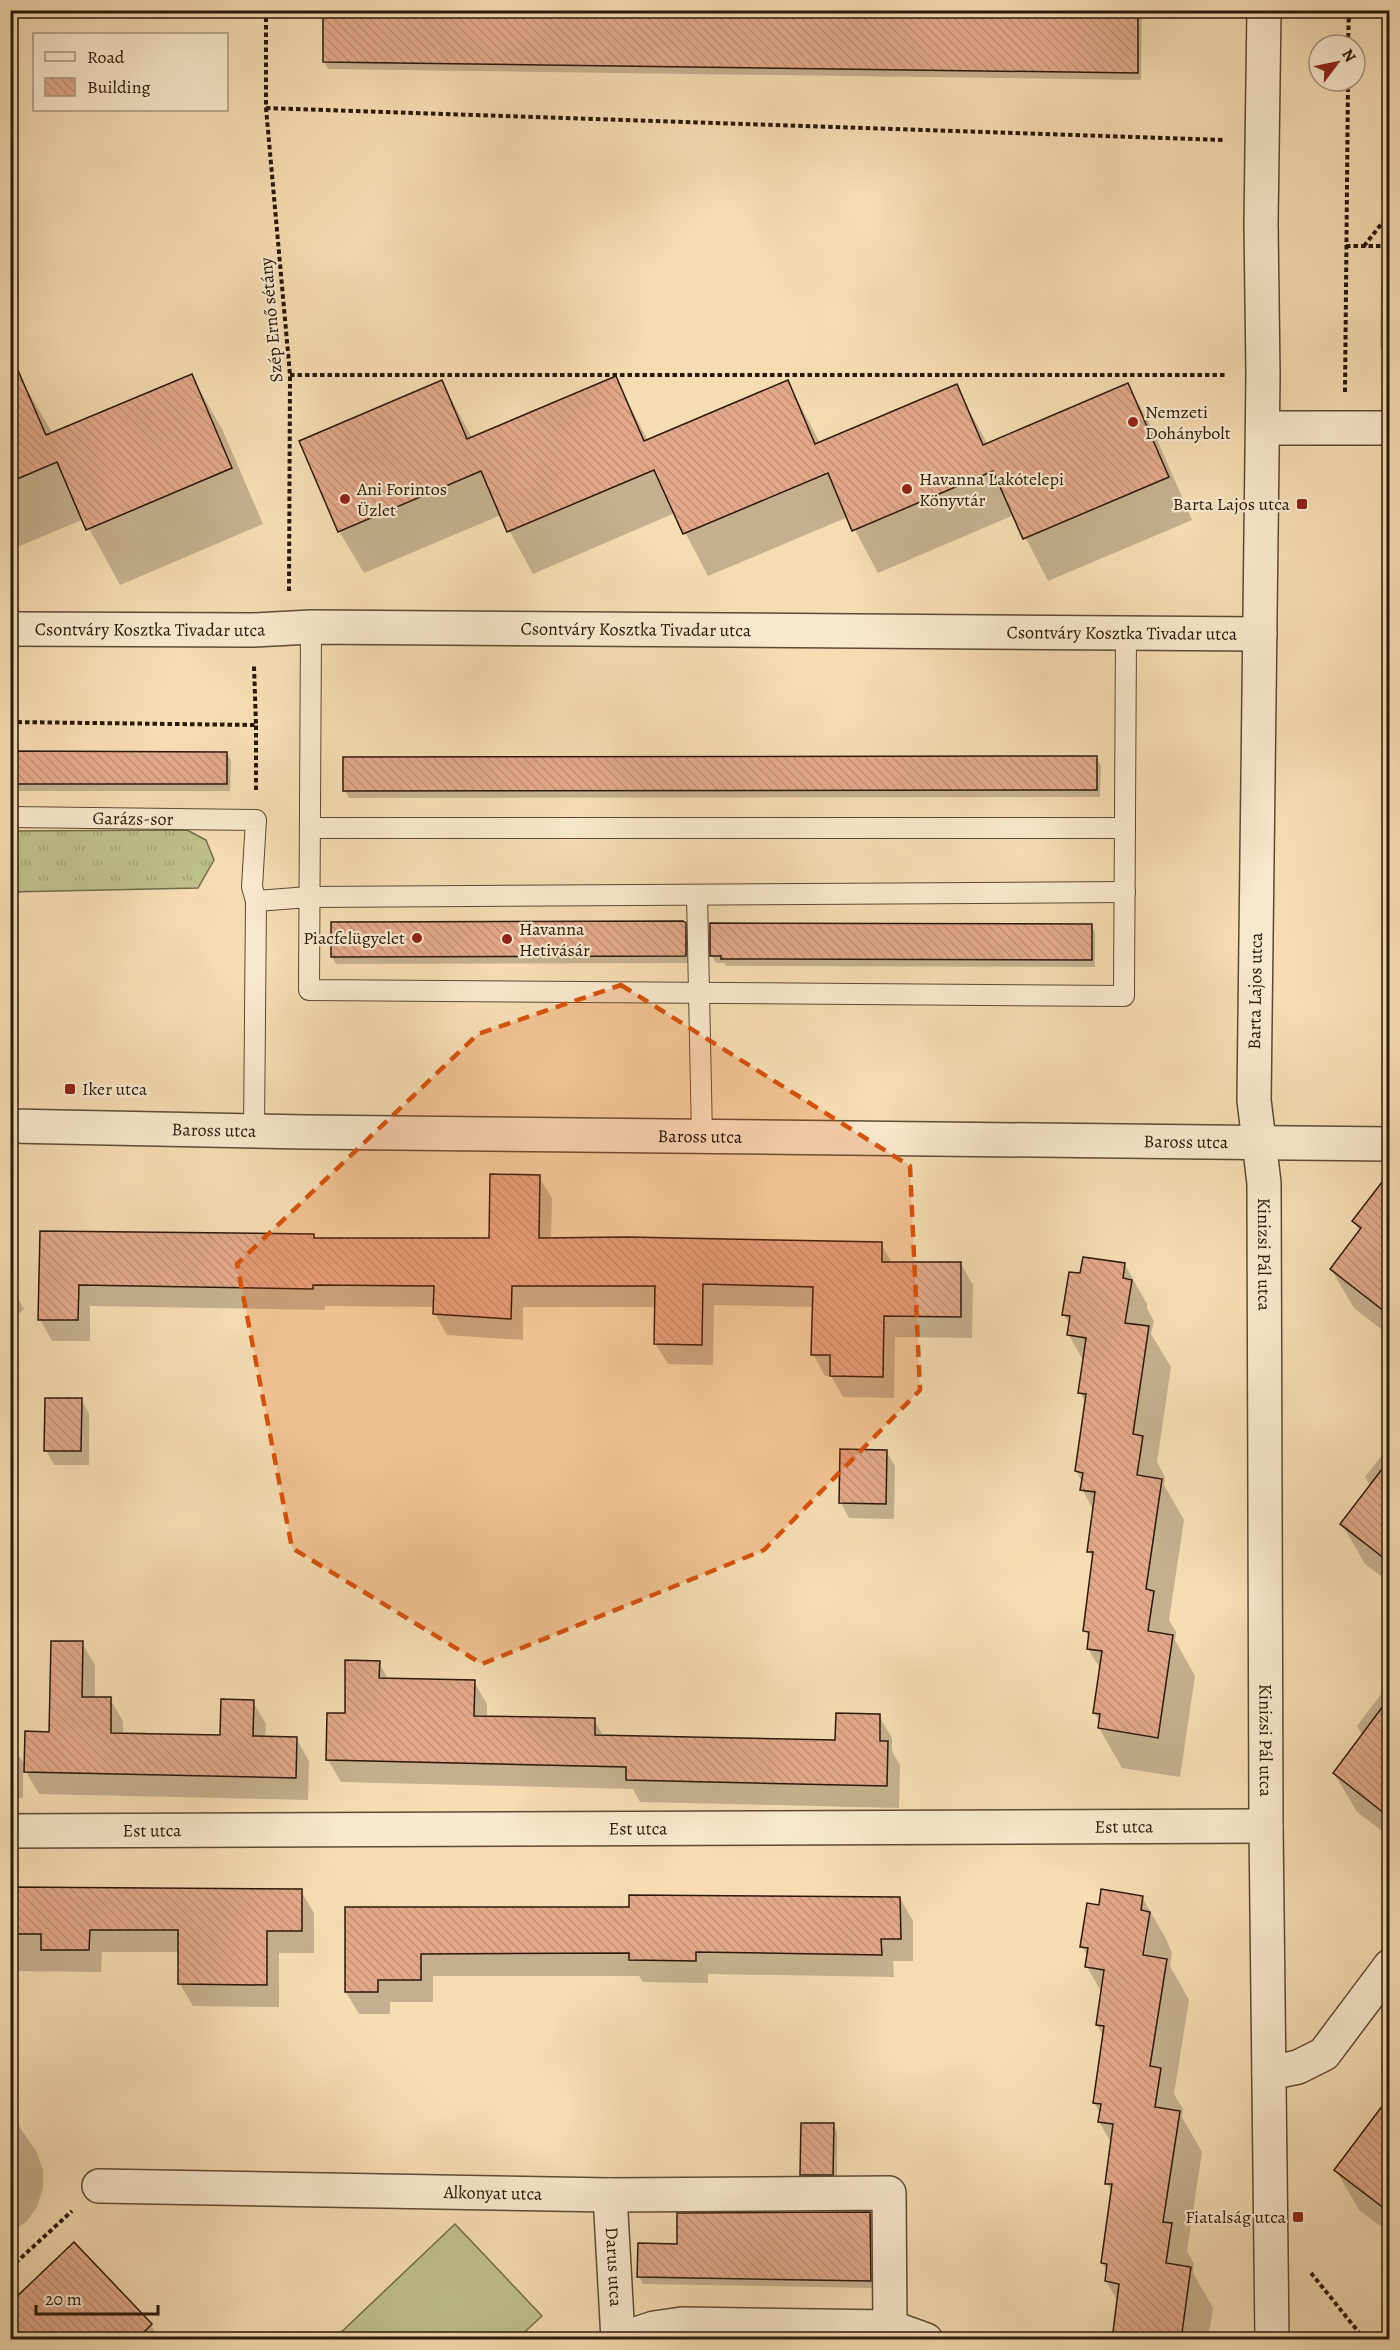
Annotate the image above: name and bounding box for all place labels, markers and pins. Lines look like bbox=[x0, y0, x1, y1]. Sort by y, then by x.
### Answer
place label: Nemzeti Dohánybolt bbox=[1145, 400, 1231, 445]
marker: Nemzeti Dohánybolt bbox=[1126, 415, 1140, 429]
place label: Havanna Lakótelepi Könyvtár bbox=[919, 467, 1064, 512]
place label: Ani Forintos Üzlet bbox=[356, 477, 447, 522]
marker: Havanna Lakótelepi Könyvtár bbox=[900, 482, 914, 496]
marker: Ani Forintos Üzlet bbox=[338, 492, 352, 506]
place label: Barta Lajos utca bbox=[1173, 492, 1291, 516]
marker: Barta Lajos utca bbox=[1295, 497, 1309, 511]
place label: Havanna Hetivásár bbox=[519, 917, 590, 962]
place label: Piacfelügyelet bbox=[303, 926, 405, 950]
marker: Piacfelügyelet bbox=[410, 931, 424, 945]
marker: Havanna Hetivásár bbox=[500, 932, 514, 946]
place label: Iker utca bbox=[82, 1077, 148, 1101]
marker: Iker utca bbox=[63, 1082, 77, 1096]
place label: Fiatalság utca bbox=[1185, 2205, 1287, 2229]
marker: Fiatalság utca bbox=[1291, 2210, 1305, 2224]

